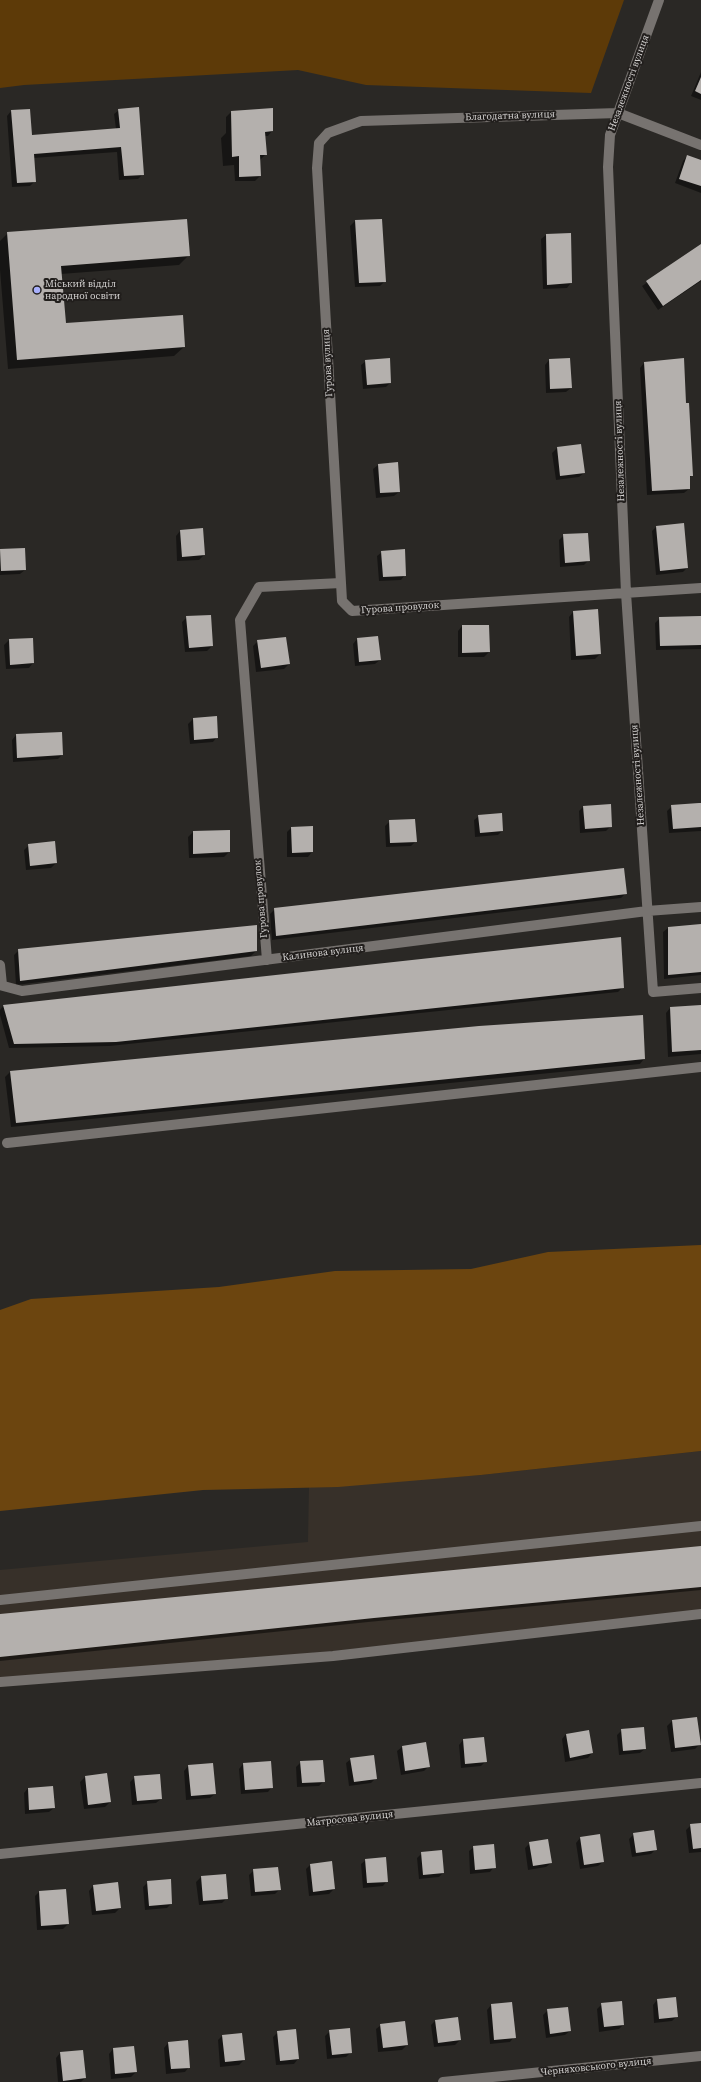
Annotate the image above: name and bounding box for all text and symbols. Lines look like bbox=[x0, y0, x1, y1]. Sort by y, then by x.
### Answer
street label: Незалежності вулиця bbox=[606, 33, 652, 133]
street label: Благодатна вулиця bbox=[465, 108, 555, 124]
place label: Міський відділ народної освіти bbox=[45, 278, 120, 302]
marker: Міський відділ народної освіти bbox=[32, 285, 42, 295]
street label: Гурова вулиця bbox=[320, 329, 336, 397]
street label: Незалежності вулиця bbox=[612, 400, 628, 502]
street label: Гурова провулок bbox=[361, 599, 439, 617]
street label: Незалежності вулиця bbox=[628, 724, 648, 826]
street label: Гурова провулок bbox=[252, 860, 270, 938]
street label: Калинова вулиця bbox=[282, 942, 364, 964]
street label: Матросова вулиця bbox=[306, 1808, 394, 1830]
street label: Черняховського вулиця bbox=[540, 2055, 652, 2079]

